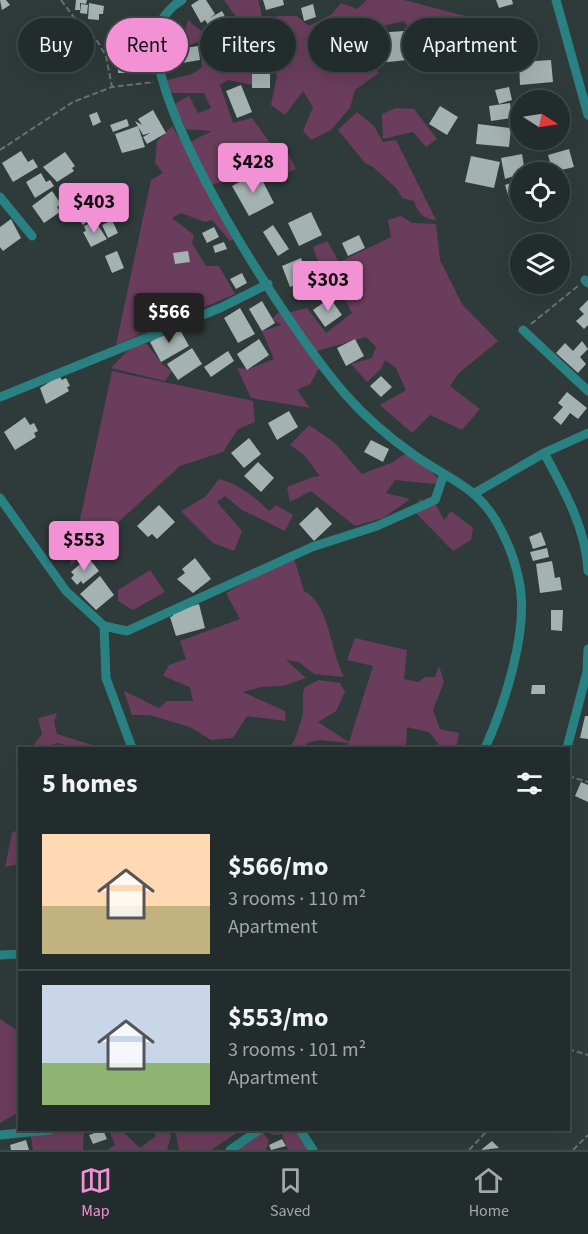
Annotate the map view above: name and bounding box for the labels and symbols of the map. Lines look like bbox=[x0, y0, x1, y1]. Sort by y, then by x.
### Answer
north arrow bbox=[510, 90, 570, 150]
pin: $428 bbox=[217, 143, 289, 194]
pin: $403 bbox=[58, 183, 130, 234]
pin: $303 bbox=[292, 261, 364, 312]
pin: $566 bbox=[133, 293, 205, 344]
pin: $553 bbox=[48, 521, 120, 572]

